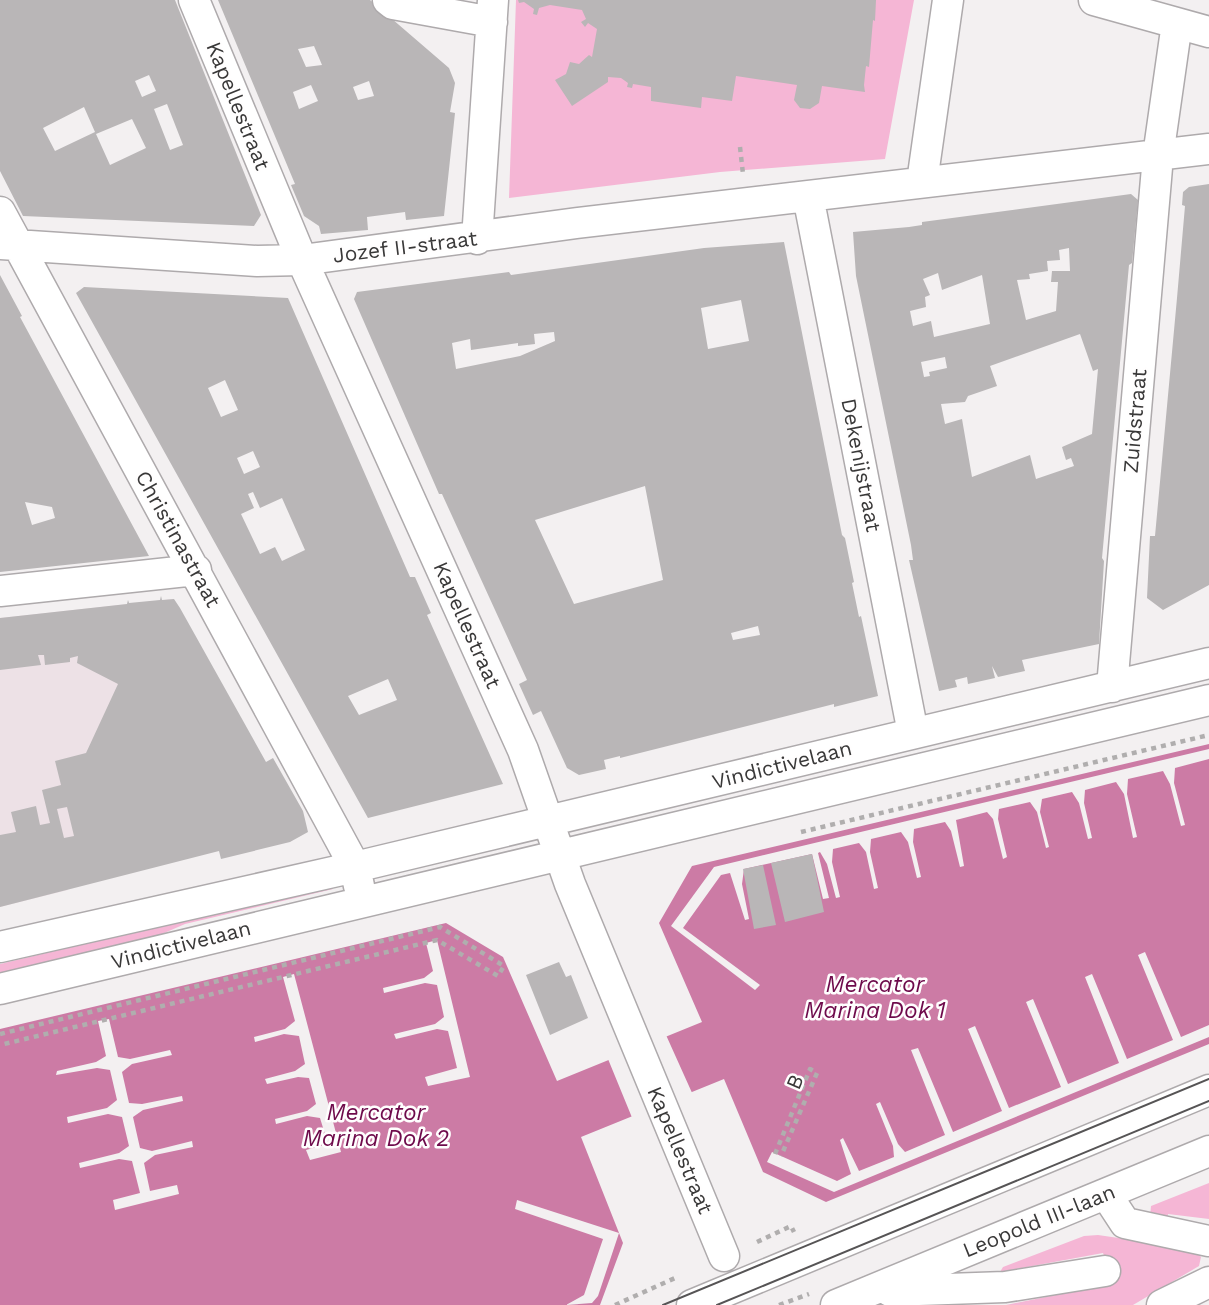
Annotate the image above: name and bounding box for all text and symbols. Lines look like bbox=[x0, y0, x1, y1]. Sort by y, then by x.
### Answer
street label: Kapellestraat bbox=[201, 38, 276, 174]
street label: Jozef II-straat bbox=[331, 225, 479, 268]
street label: Zuidstraat bbox=[1117, 367, 1152, 474]
street label: Dekenijstraat bbox=[836, 396, 887, 534]
street label: Christinastraat bbox=[131, 466, 226, 612]
street label: Kapellestraat bbox=[428, 558, 507, 692]
street label: Vindictivelaan bbox=[709, 735, 854, 794]
street label: Vindictivelaan bbox=[108, 915, 253, 974]
water label: Mercator Marina Dok 1 bbox=[804, 971, 946, 1024]
street label: B bbox=[780, 1071, 809, 1093]
street label: Kapellestraat bbox=[642, 1082, 719, 1217]
water label: Mercator Marina Dok 2 bbox=[303, 1099, 449, 1152]
street label: Leopold III-laan bbox=[959, 1179, 1119, 1262]

